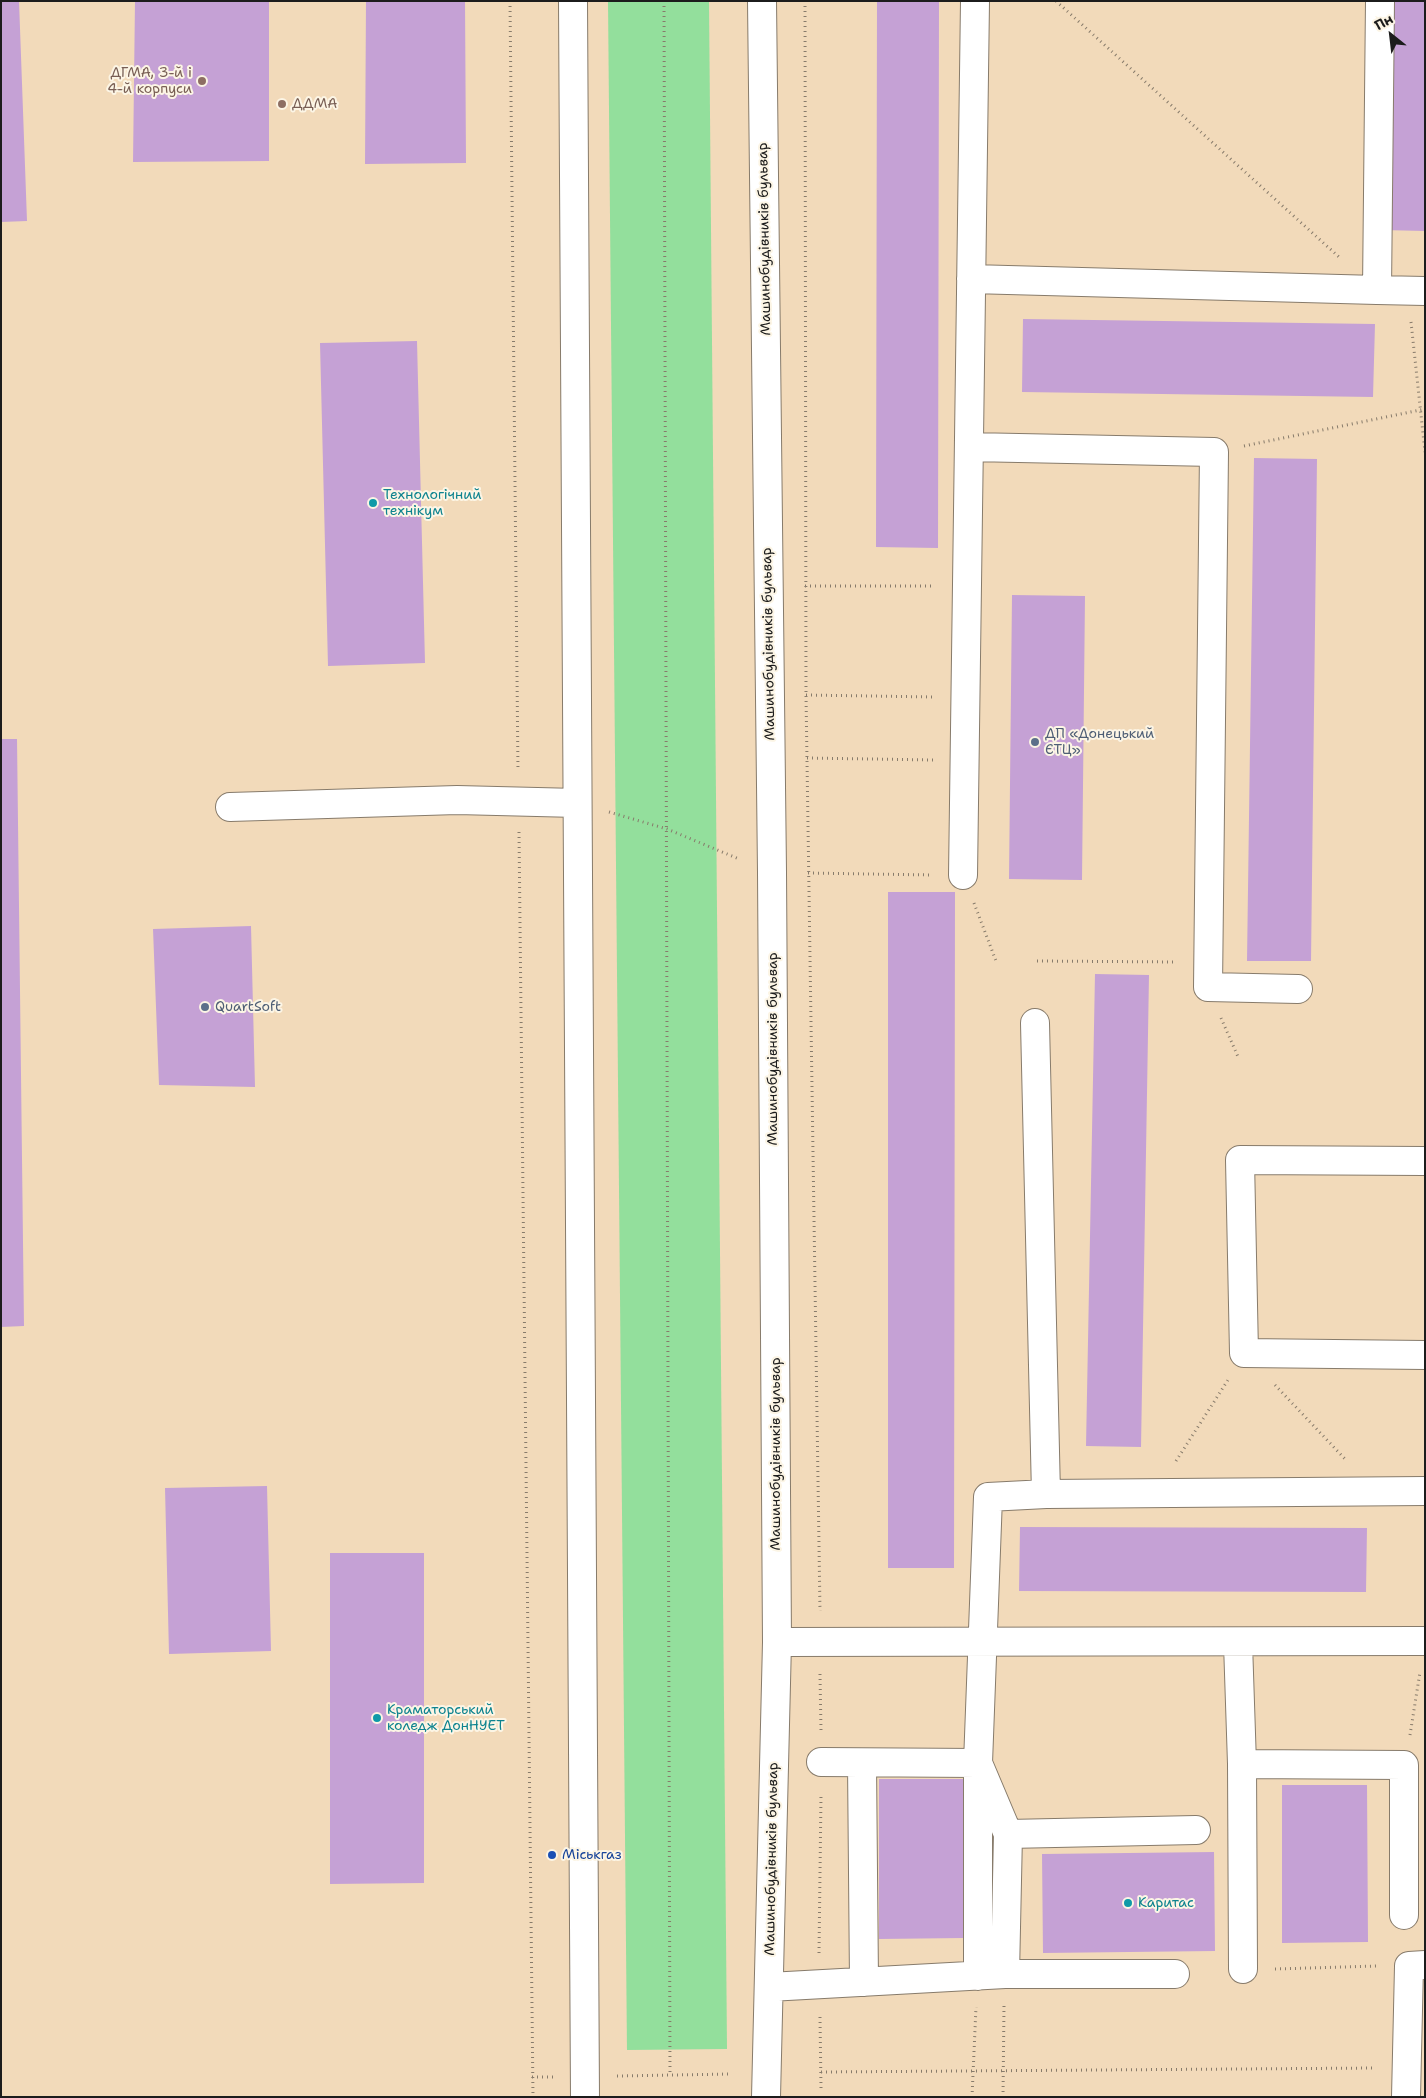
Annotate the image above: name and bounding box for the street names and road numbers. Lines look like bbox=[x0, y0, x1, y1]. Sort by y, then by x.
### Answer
street label: Машинобудівників бульвар bbox=[755, 142, 775, 336]
street label: Машинобудівників бульвар bbox=[759, 547, 779, 741]
street label: Машинобудівників бульвар bbox=[765, 952, 781, 1146]
street label: Машинобудівників бульвар bbox=[768, 1357, 784, 1551]
street label: Машинобудівників бульвар bbox=[762, 1762, 782, 1956]

